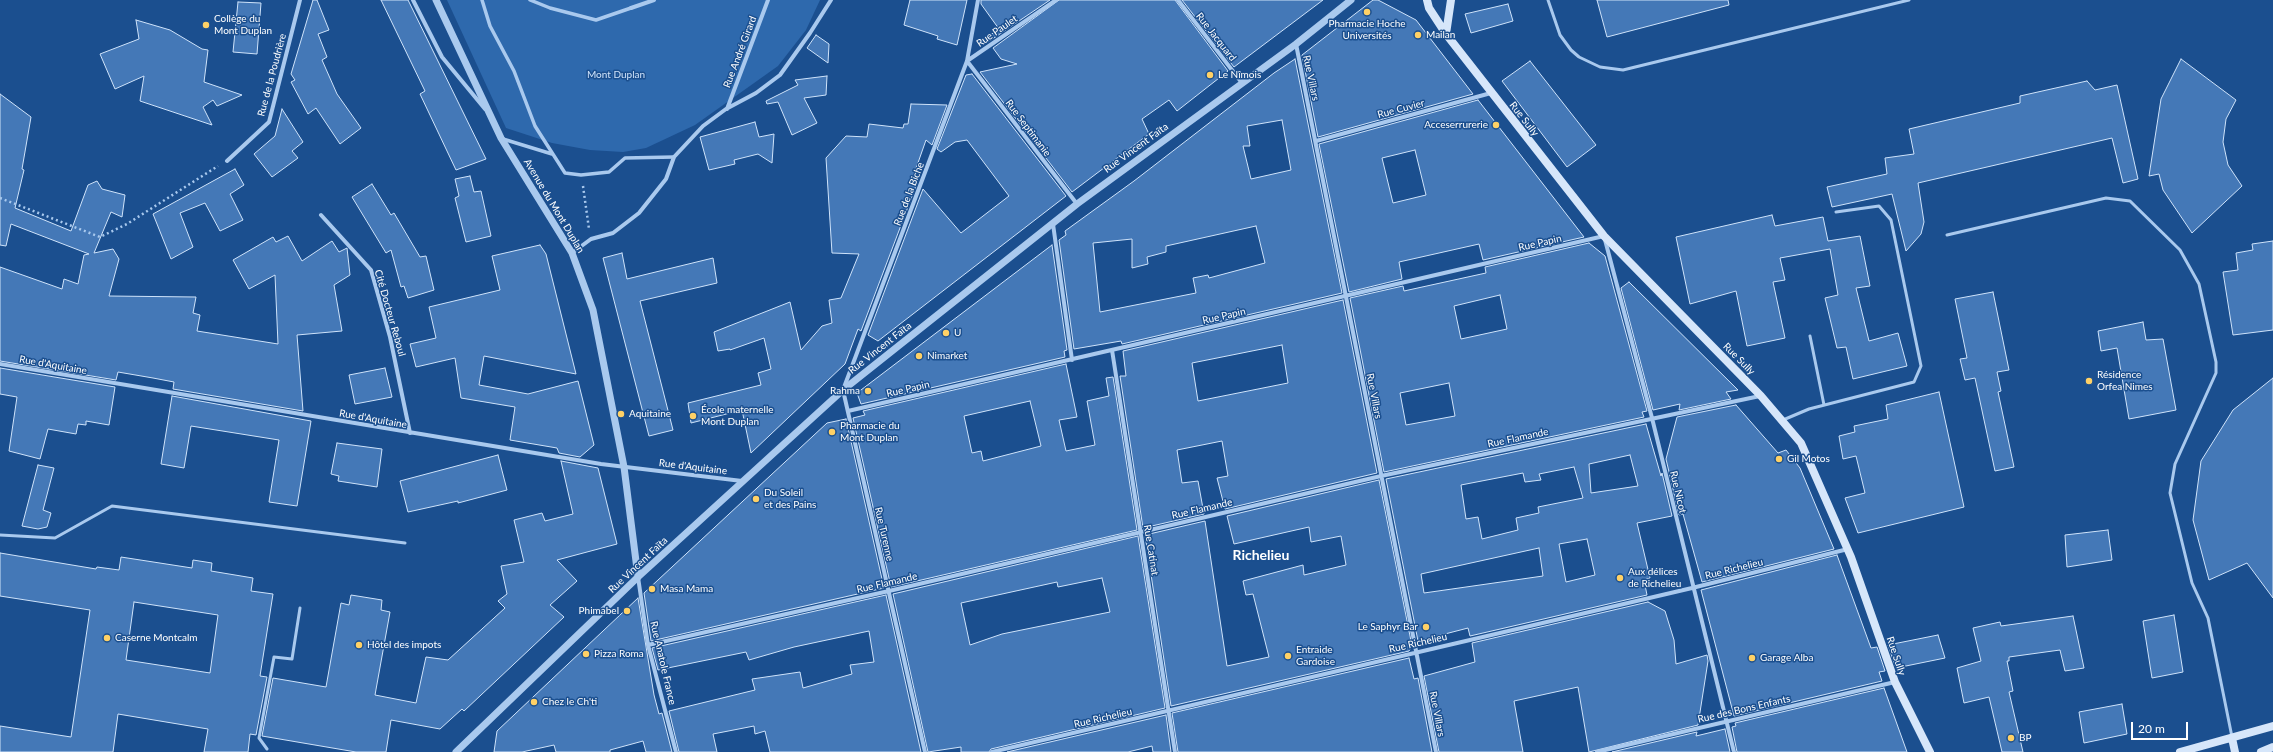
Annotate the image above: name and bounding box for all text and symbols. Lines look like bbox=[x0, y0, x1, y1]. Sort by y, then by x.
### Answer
marker: Pharmacie Hoche Universités bbox=[1362, 7, 1372, 17]
street label: Rue Jacquard bbox=[1193, 10, 1239, 64]
place label: Collège du Mont Duplan bbox=[214, 13, 272, 36]
street label: Rue Paulet bbox=[974, 13, 1020, 49]
street label: Rue André Girard bbox=[721, 14, 759, 90]
place label: Pharmacie Hoche Universités bbox=[1328, 18, 1406, 42]
marker: Collège du Mont Duplan bbox=[201, 20, 211, 30]
place label: Mailan bbox=[1426, 29, 1455, 41]
marker: Mailan bbox=[1413, 30, 1423, 40]
street label: Rue de la Poudrière bbox=[255, 32, 289, 118]
street label: Rue Villars bbox=[1300, 54, 1322, 102]
park label: Mont Duplan bbox=[587, 69, 645, 81]
place label: Le Nîmois bbox=[1218, 69, 1261, 81]
marker: Le Nîmois bbox=[1205, 70, 1215, 80]
street label: Rue Septimanie bbox=[1003, 97, 1053, 159]
street label: Rue Cuvier bbox=[1376, 97, 1426, 121]
street label: Rue Sully bbox=[1507, 99, 1541, 139]
place label: Acceserrurerie bbox=[1424, 119, 1488, 131]
marker: Acceserrurerie bbox=[1491, 120, 1501, 130]
street label: Rue Vincent Faïta bbox=[1101, 121, 1171, 175]
street label: Avenue du Mont Duplan bbox=[521, 157, 587, 255]
street label: Rue de la Biche bbox=[891, 160, 927, 228]
street label: Rue Papin bbox=[1517, 232, 1563, 254]
street label: Cité Docteur Reboul bbox=[372, 268, 408, 358]
street label: Rue Papin bbox=[1201, 305, 1247, 327]
street label: Rue Vincent Faïta bbox=[846, 320, 914, 376]
place label: U bbox=[954, 327, 961, 339]
marker: U bbox=[941, 328, 951, 338]
street label: Rue Sully bbox=[1721, 341, 1757, 377]
place label: Nimarket bbox=[927, 350, 967, 362]
marker: Nimarket bbox=[914, 351, 924, 361]
street label: Rue d'Aquitaine bbox=[18, 353, 88, 377]
place label: Résidence Orfea Nimes bbox=[2097, 369, 2152, 392]
street label: Rue Villars bbox=[1364, 372, 1384, 420]
marker: Résidence Orfea Nimes bbox=[2084, 376, 2094, 386]
street label: Rue Papin bbox=[885, 378, 931, 400]
place label: Rahma bbox=[830, 385, 860, 397]
marker: Rahma bbox=[863, 386, 873, 396]
place label: École maternelle Mont Duplan bbox=[701, 404, 774, 428]
street label: Rue d'Aquitaine bbox=[338, 407, 408, 431]
place label: Aquitaine bbox=[629, 408, 671, 420]
marker: Aquitaine bbox=[616, 409, 626, 419]
marker: École maternelle Mont Duplan bbox=[688, 411, 698, 421]
place label: Pharmacie du Mont Duplan bbox=[840, 420, 900, 444]
street label: Rue Flamande bbox=[1486, 426, 1550, 450]
marker: Pharmacie du Mont Duplan bbox=[827, 427, 837, 437]
place label: Gil Motos bbox=[1787, 453, 1830, 465]
marker: Gil Motos bbox=[1774, 454, 1784, 464]
street label: Rue d'Aquitaine bbox=[658, 457, 728, 477]
street label: Rue Nicot bbox=[1667, 470, 1689, 514]
place label: Du Soleil et des Pains bbox=[764, 487, 816, 510]
marker: Du Soleil et des Pains bbox=[751, 494, 761, 504]
street label: Rue Flamande bbox=[1170, 496, 1234, 522]
street label: Rue Turenne bbox=[872, 506, 896, 562]
street label: Rue Catinat bbox=[1141, 524, 1161, 576]
street label: Rue Vincent Faïta bbox=[606, 534, 670, 596]
district label: Richelieu bbox=[1233, 547, 1289, 563]
street label: Rue Richelieu bbox=[1704, 556, 1764, 582]
place label: Aux délices de Richelieu bbox=[1628, 566, 1681, 590]
street label: Rue Flamande bbox=[855, 570, 919, 596]
marker: Aux délices de Richelieu bbox=[1615, 573, 1625, 583]
place label: Masa Mama bbox=[660, 583, 713, 595]
marker: Masa Mama bbox=[647, 584, 657, 594]
place label: Phimabel bbox=[579, 605, 619, 617]
marker: Phimabel bbox=[622, 606, 632, 616]
street label: Rue Anatole France bbox=[648, 620, 678, 706]
place label: Le Saphyr Bar bbox=[1358, 621, 1418, 633]
marker: Le Saphyr Bar bbox=[1421, 622, 1431, 632]
street label: Rue Richelieu bbox=[1388, 630, 1448, 656]
place label: Caserne Montcalm bbox=[115, 632, 198, 644]
marker: Caserne Montcalm bbox=[102, 633, 112, 643]
street label: Rue Sully bbox=[1884, 635, 1908, 677]
place label: Hôtel des impots bbox=[367, 639, 441, 651]
marker: Hôtel des impots bbox=[354, 640, 364, 650]
place label: Entraide Gardoise bbox=[1296, 644, 1335, 668]
place label: Pizza Roma bbox=[594, 648, 644, 660]
marker: Pizza Roma bbox=[581, 649, 591, 659]
marker: Entraide Gardoise bbox=[1283, 651, 1293, 661]
place label: Garage Alba bbox=[1760, 652, 1813, 664]
marker: Garage Alba bbox=[1747, 653, 1757, 663]
street label: Rue Villars bbox=[1427, 690, 1447, 738]
street label: Rue des Bons Enfants bbox=[1696, 692, 1792, 726]
place label: Chez le Ch'ti bbox=[542, 696, 597, 708]
marker: Chez le Ch'ti bbox=[529, 697, 539, 707]
street label: Rue Richelieu bbox=[1073, 705, 1133, 731]
scale bar bbox=[2133, 714, 2190, 740]
text: 20 m bbox=[2138, 721, 2165, 736]
place label: BP bbox=[2019, 732, 2031, 744]
marker: BP bbox=[2006, 733, 2016, 743]

